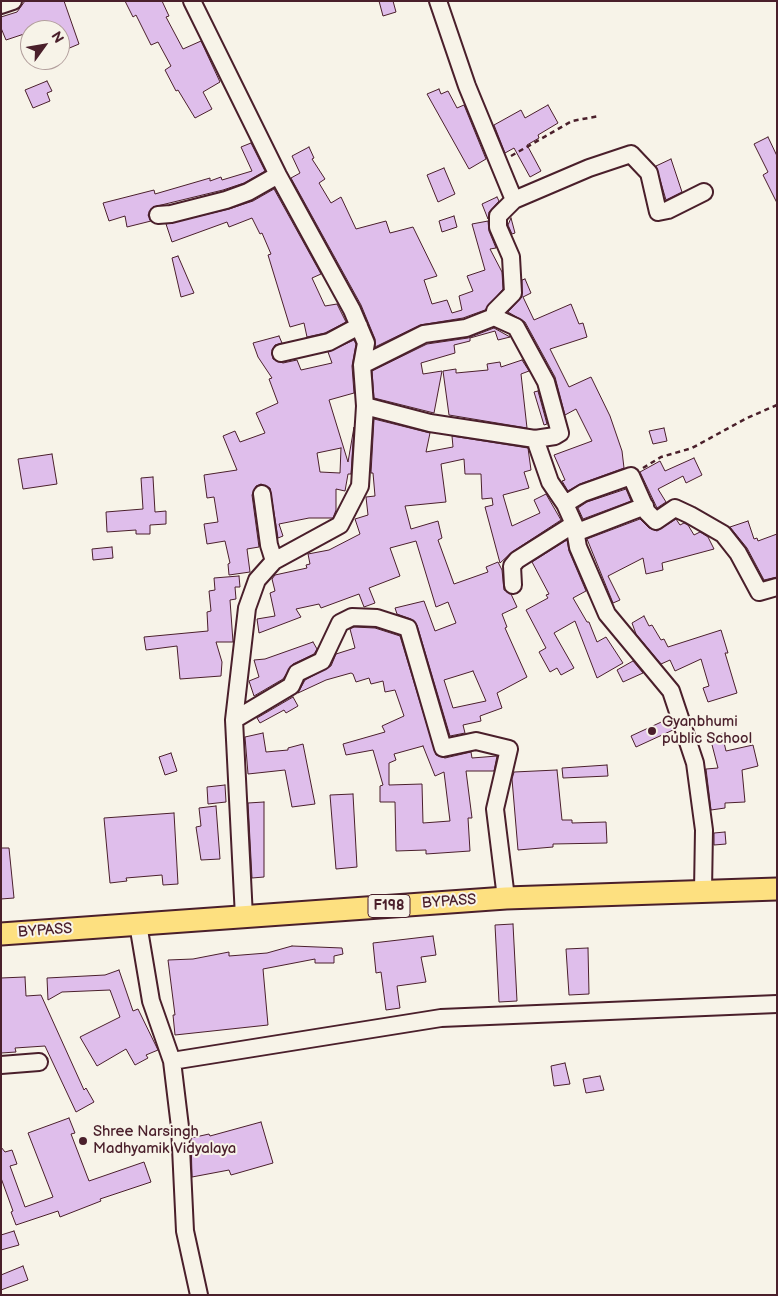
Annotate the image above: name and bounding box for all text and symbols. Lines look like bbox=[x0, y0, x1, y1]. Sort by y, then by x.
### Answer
north arrow bbox=[20, 20, 70, 70]
text: N bbox=[47, 28, 67, 46]
place label: Gyanbhumi public School bbox=[662, 713, 752, 748]
marker: Gyanbhumi public School bbox=[646, 725, 658, 737]
street label: BYPASS bbox=[421, 891, 477, 913]
road number: F198 bbox=[368, 894, 410, 918]
street label: BYPASS bbox=[17, 920, 73, 942]
place label: Shree Narsingh Madhyamik Vidyalaya bbox=[93, 1123, 236, 1158]
marker: Shree Narsingh Madhyamik Vidyalaya bbox=[77, 1135, 89, 1147]

